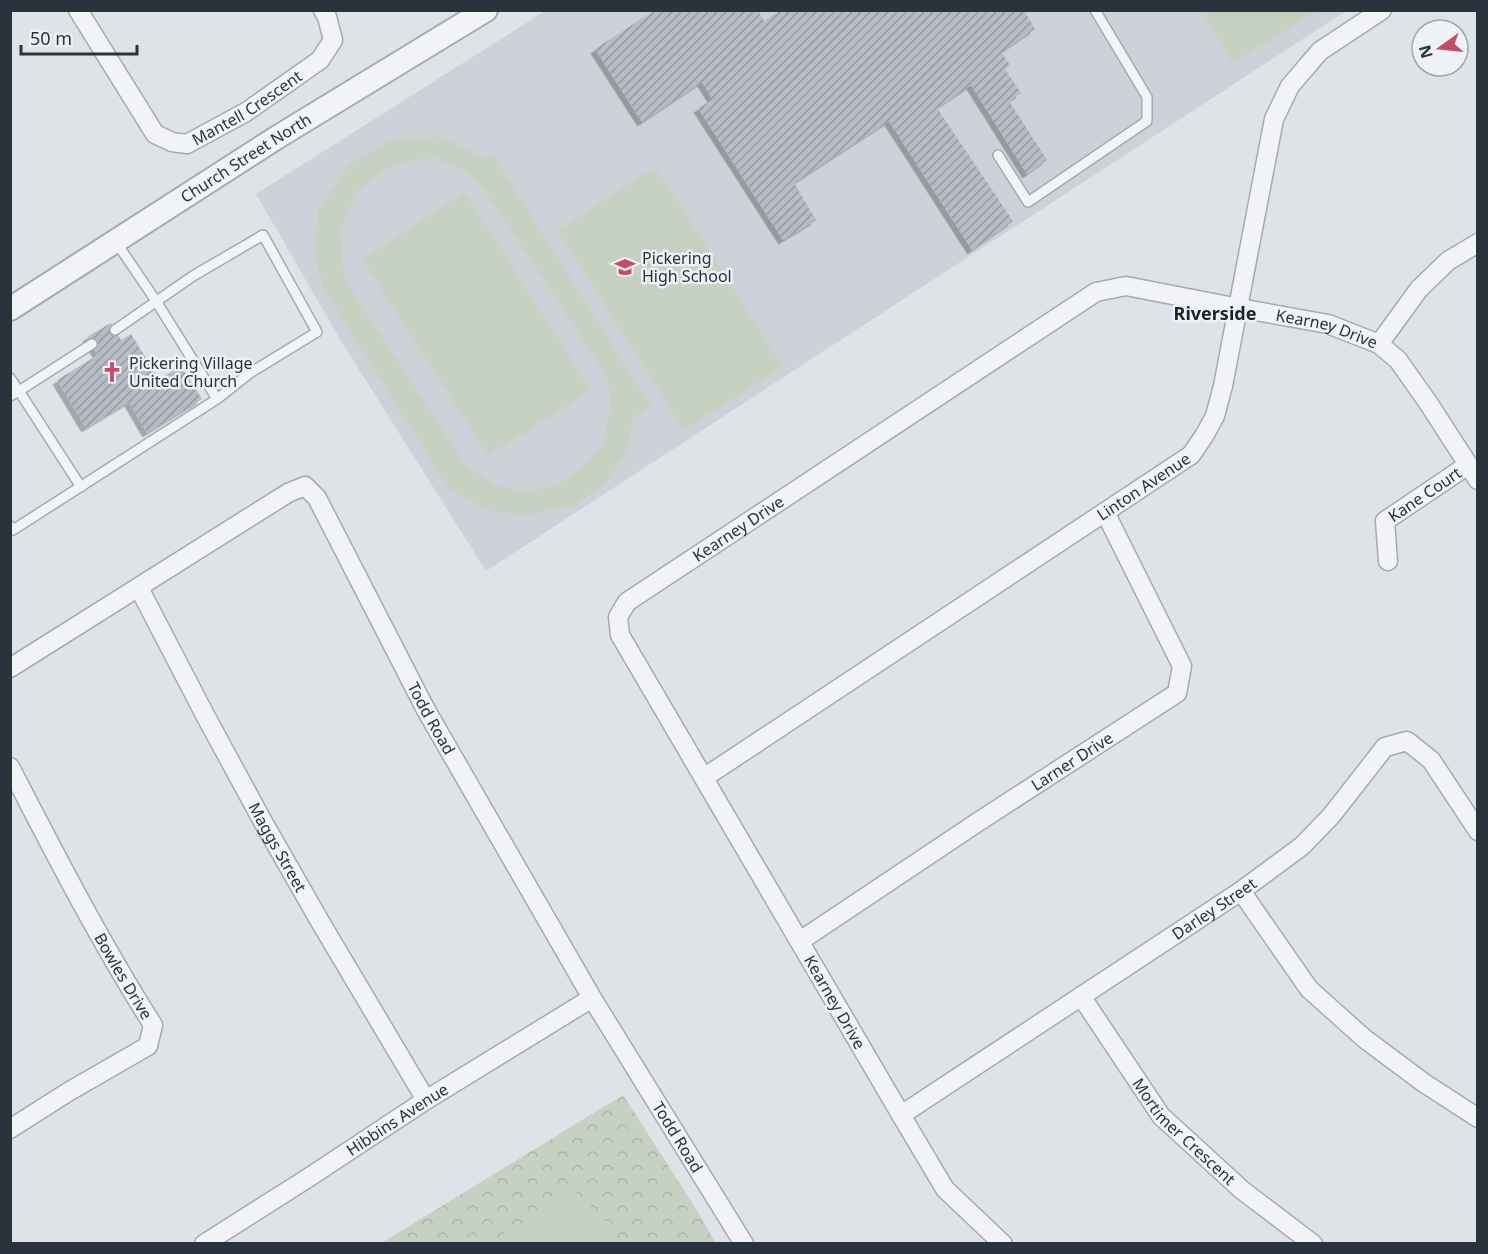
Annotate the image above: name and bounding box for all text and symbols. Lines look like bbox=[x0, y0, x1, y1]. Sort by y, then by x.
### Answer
scale bar bbox=[21, 18, 136, 56]
north arrow bbox=[1410, 18, 1470, 78]
text: 50 m bbox=[30, 26, 72, 50]
text: N bbox=[1413, 43, 1438, 61]
street label: Mantell Crescent bbox=[188, 65, 307, 150]
street label: Church Street North bbox=[176, 108, 315, 208]
place label: Pickering High School bbox=[642, 247, 732, 287]
school or university icon: Pickering High School bbox=[613, 255, 637, 279]
district label: Riverside bbox=[1174, 301, 1256, 325]
street label: Kearney Drive bbox=[1274, 304, 1381, 353]
place label: Pickering Village United Church bbox=[129, 352, 253, 392]
church icon: Pickering Village United Church bbox=[100, 360, 124, 384]
street label: Linton Avenue bbox=[1092, 447, 1195, 526]
street label: Kane Court bbox=[1384, 461, 1466, 527]
street label: Kearney Drive bbox=[688, 490, 788, 567]
street label: Todd Road bbox=[402, 678, 460, 759]
street label: Larner Drive bbox=[1027, 727, 1117, 796]
street label: Maggs Street bbox=[244, 799, 312, 896]
street label: Darley Street bbox=[1168, 872, 1261, 945]
street label: Bowles Drive bbox=[89, 929, 158, 1024]
street label: Kearney Drive bbox=[799, 951, 871, 1053]
street label: Mortimer Crescent bbox=[1128, 1074, 1240, 1190]
street label: Hibbins Avenue bbox=[342, 1078, 452, 1161]
street label: Todd Road bbox=[648, 1097, 708, 1177]

